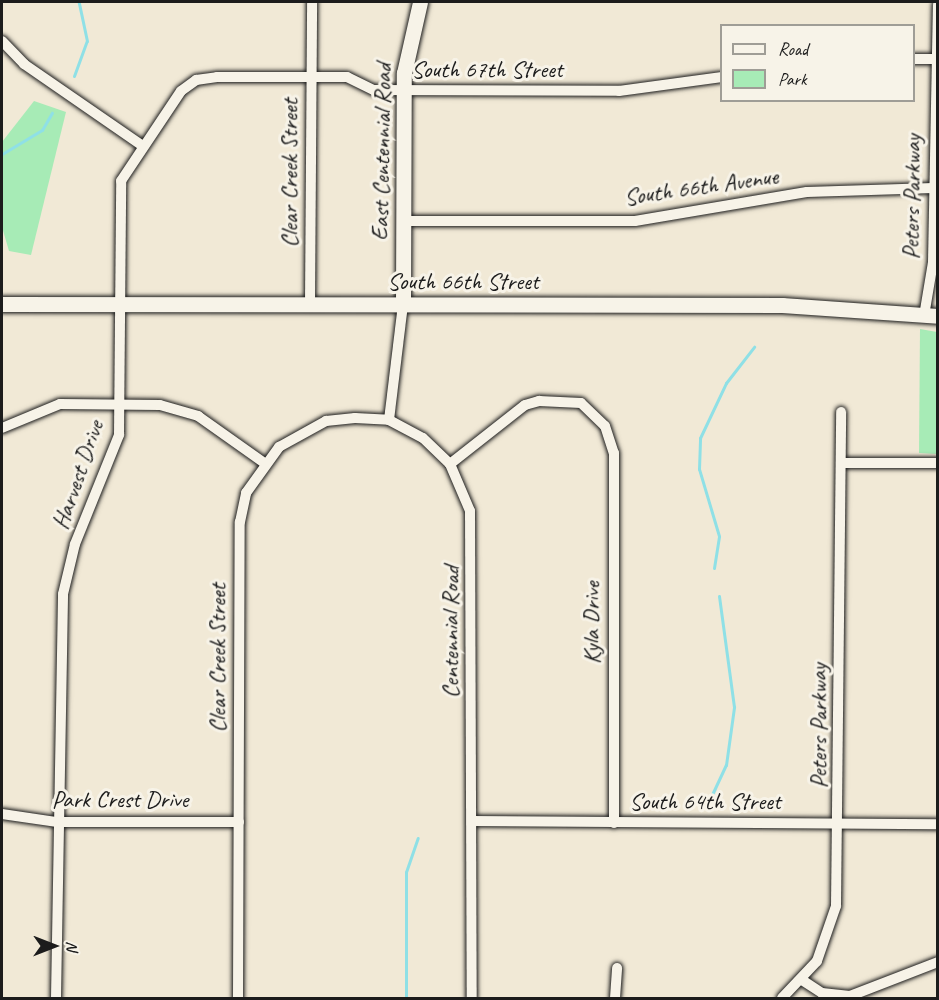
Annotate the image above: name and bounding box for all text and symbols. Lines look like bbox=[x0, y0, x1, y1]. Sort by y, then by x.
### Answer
legend bbox=[720, 24, 915, 102]
text: Road bbox=[778, 38, 808, 60]
street label: South 67th Street bbox=[411, 56, 563, 84]
street label: East Centennial Road bbox=[366, 63, 398, 241]
text: Park bbox=[778, 68, 807, 90]
street label: Clear Creek Street bbox=[276, 98, 304, 248]
street label: Peters Parkway bbox=[897, 134, 927, 260]
street label: South 66th Avenue bbox=[622, 162, 780, 212]
street label: South 66th Street bbox=[387, 268, 539, 296]
street label: Harvest Drive bbox=[46, 417, 110, 533]
street label: Centennial Road bbox=[437, 566, 465, 698]
street label: Kyla Drive bbox=[578, 582, 606, 664]
street label: Clear Creek Street bbox=[204, 583, 232, 733]
street label: Peters Parkway bbox=[805, 663, 833, 789]
street label: Park Crest Drive bbox=[52, 786, 188, 814]
street label: South 64th Street bbox=[629, 788, 781, 816]
north arrow bbox=[24, 916, 84, 976]
text: N bbox=[62, 941, 82, 951]

